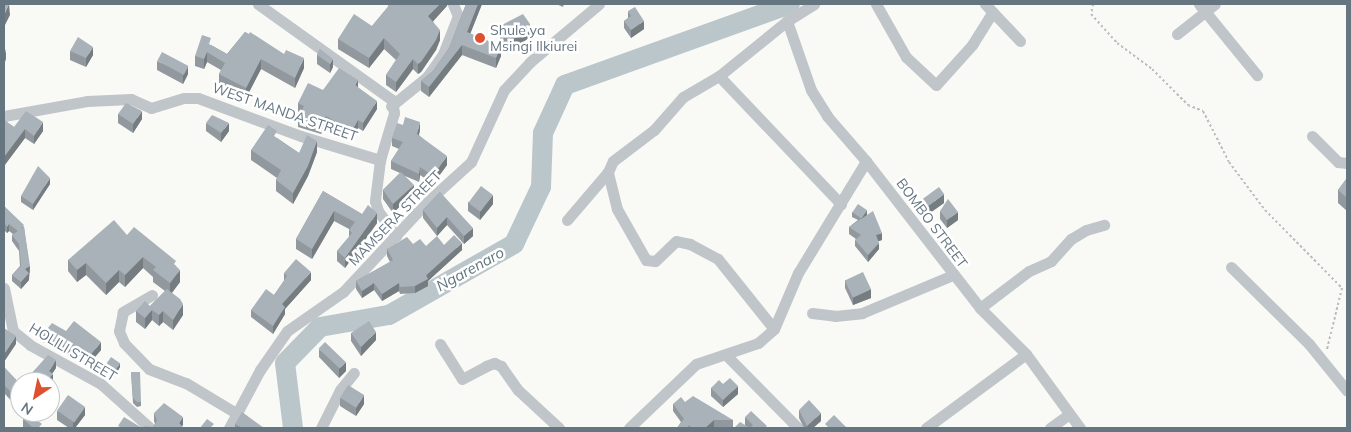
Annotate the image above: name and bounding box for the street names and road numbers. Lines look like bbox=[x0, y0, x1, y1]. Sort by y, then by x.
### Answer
street label: WEST MANDA STREET bbox=[210, 79, 360, 145]
street label: MAMSERA STREET bbox=[345, 167, 445, 269]
street label: BOMBO STREET bbox=[893, 175, 971, 271]
street label: HOLILI STREET bbox=[26, 319, 120, 385]

